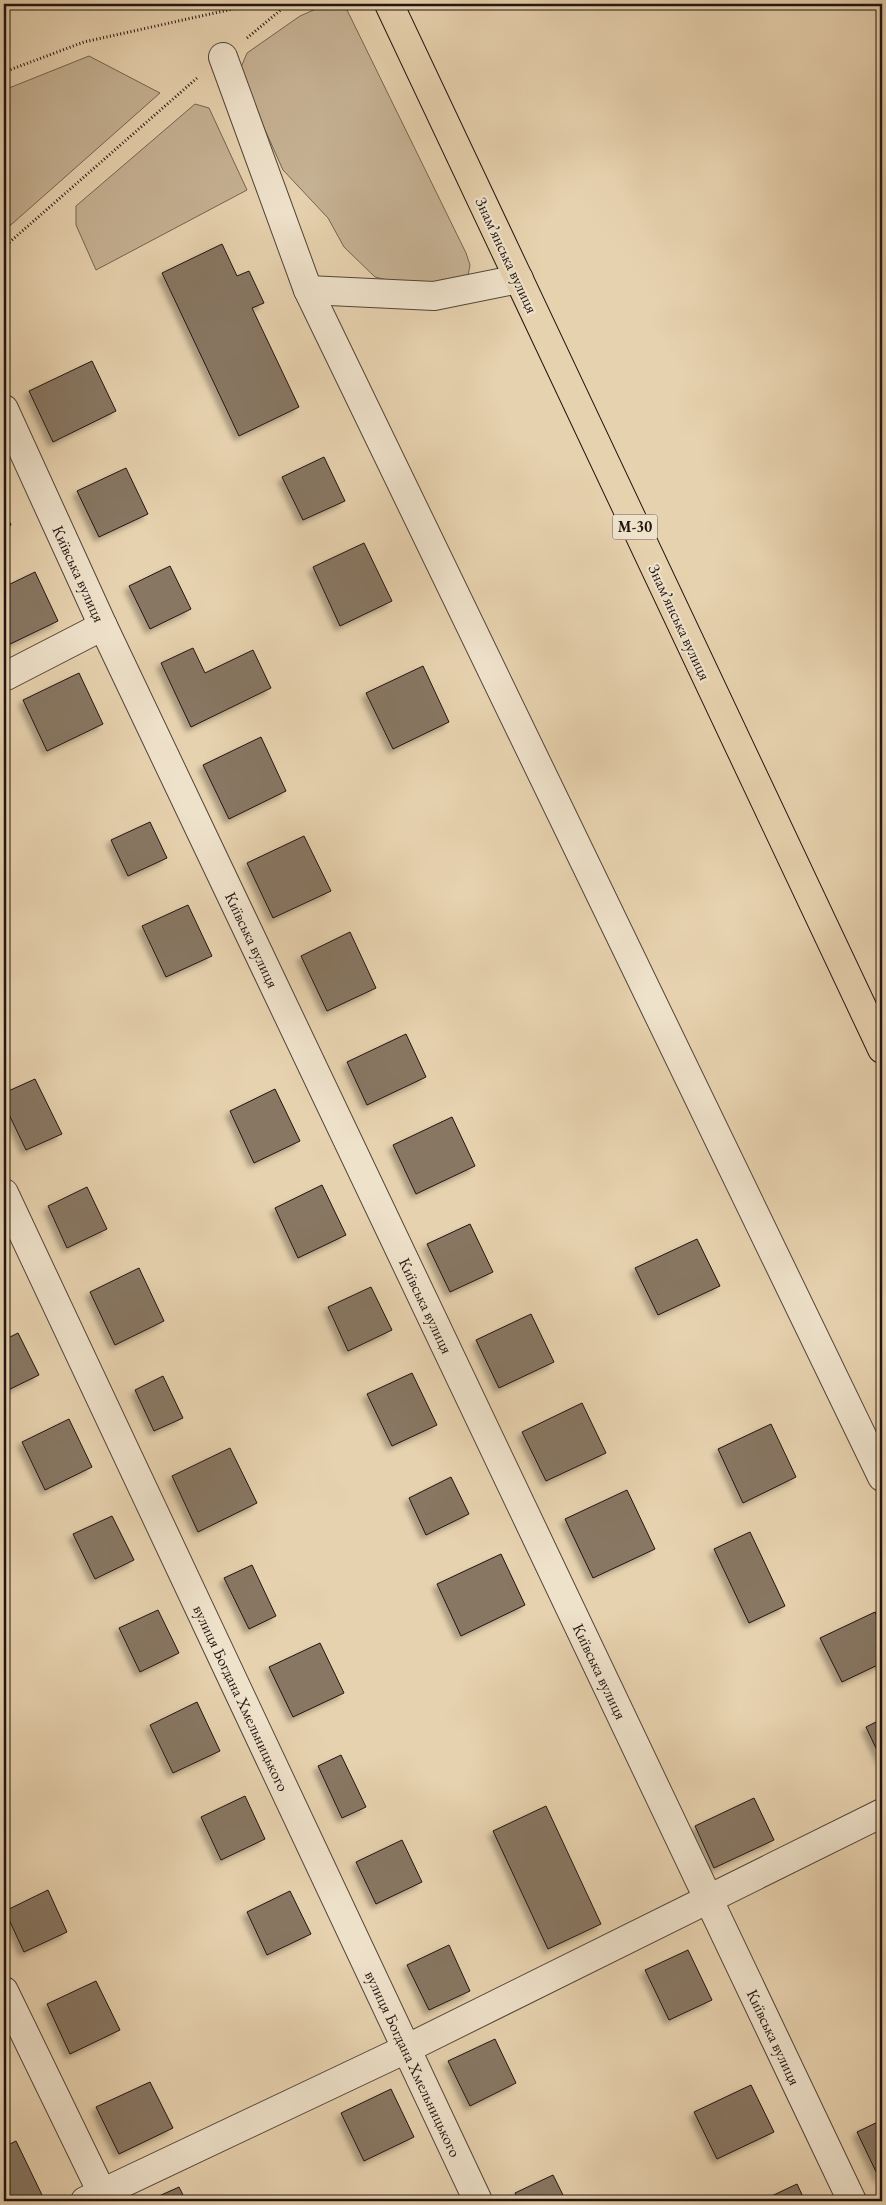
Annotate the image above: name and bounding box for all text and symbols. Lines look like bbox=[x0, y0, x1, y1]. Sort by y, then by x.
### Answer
street label: Знамʼянська вулиця bbox=[470, 194, 543, 317]
road number: М-30 bbox=[612, 514, 658, 540]
street label: Київська вулиця bbox=[48, 522, 110, 626]
street label: Знамʼянська вулиця bbox=[643, 561, 716, 684]
street label: Київська вулиця bbox=[220, 889, 284, 991]
street label: Київська вулиця bbox=[394, 1254, 458, 1357]
street label: вулиця Богдана Хмельницького bbox=[188, 1601, 294, 1795]
street label: Київська вулиця bbox=[568, 1620, 631, 1723]
street label: вулиця Богдана Хмельницького bbox=[360, 1967, 466, 2161]
street label: Київська вулиця bbox=[742, 1986, 805, 2089]

